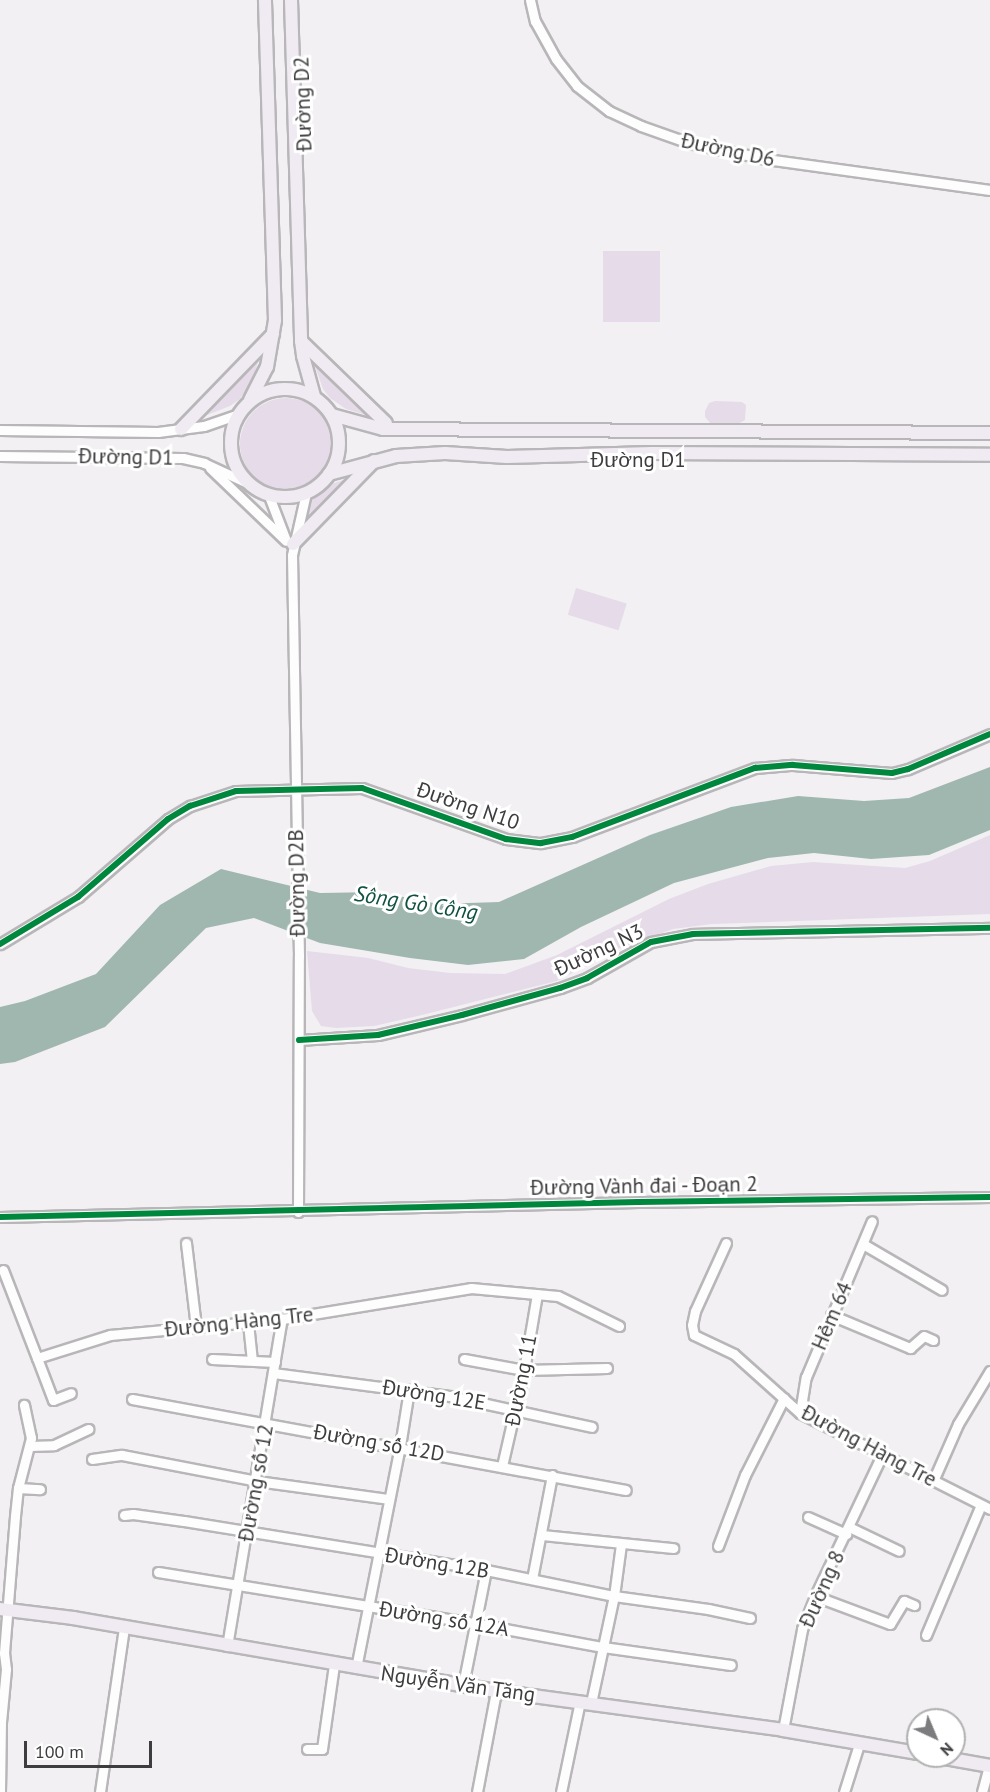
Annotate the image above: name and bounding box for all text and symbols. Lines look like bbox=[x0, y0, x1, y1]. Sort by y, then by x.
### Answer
street label: Đường D2 bbox=[289, 56, 317, 152]
street label: Đường D6 bbox=[679, 128, 777, 172]
street label: Đường D1 bbox=[78, 444, 174, 470]
street label: Đường D1 bbox=[590, 447, 686, 473]
street label: Đường N10 bbox=[413, 777, 523, 835]
street label: Đường D2B bbox=[283, 829, 311, 937]
water label: Sông Gò Công bbox=[352, 880, 480, 926]
street label: Đường N3 bbox=[550, 918, 648, 982]
street label: Đường Vành đai - Đoạn 2 bbox=[528, 1171, 760, 1201]
street label: Hẻm 64 bbox=[806, 1278, 858, 1354]
street label: Đường Hàng Tre bbox=[163, 1302, 315, 1342]
street label: Đường 11 bbox=[500, 1332, 542, 1428]
street label: Đường 12E bbox=[381, 1374, 487, 1416]
street label: Đường Hàng Tre bbox=[797, 1400, 941, 1492]
street label: Đường số 12D bbox=[312, 1419, 446, 1467]
street label: Đường số 12 bbox=[233, 1422, 279, 1544]
street label: Đường 12B bbox=[383, 1542, 491, 1584]
street label: Đường 8 bbox=[794, 1547, 850, 1631]
street label: Đường số 12A bbox=[377, 1596, 511, 1642]
street label: Nguyễn Văn Tăng bbox=[379, 1661, 537, 1707]
north arrow bbox=[906, 1708, 966, 1768]
scale bar bbox=[27, 1729, 154, 1767]
text: N bbox=[936, 1739, 958, 1760]
text: 100 m bbox=[35, 1740, 84, 1763]

